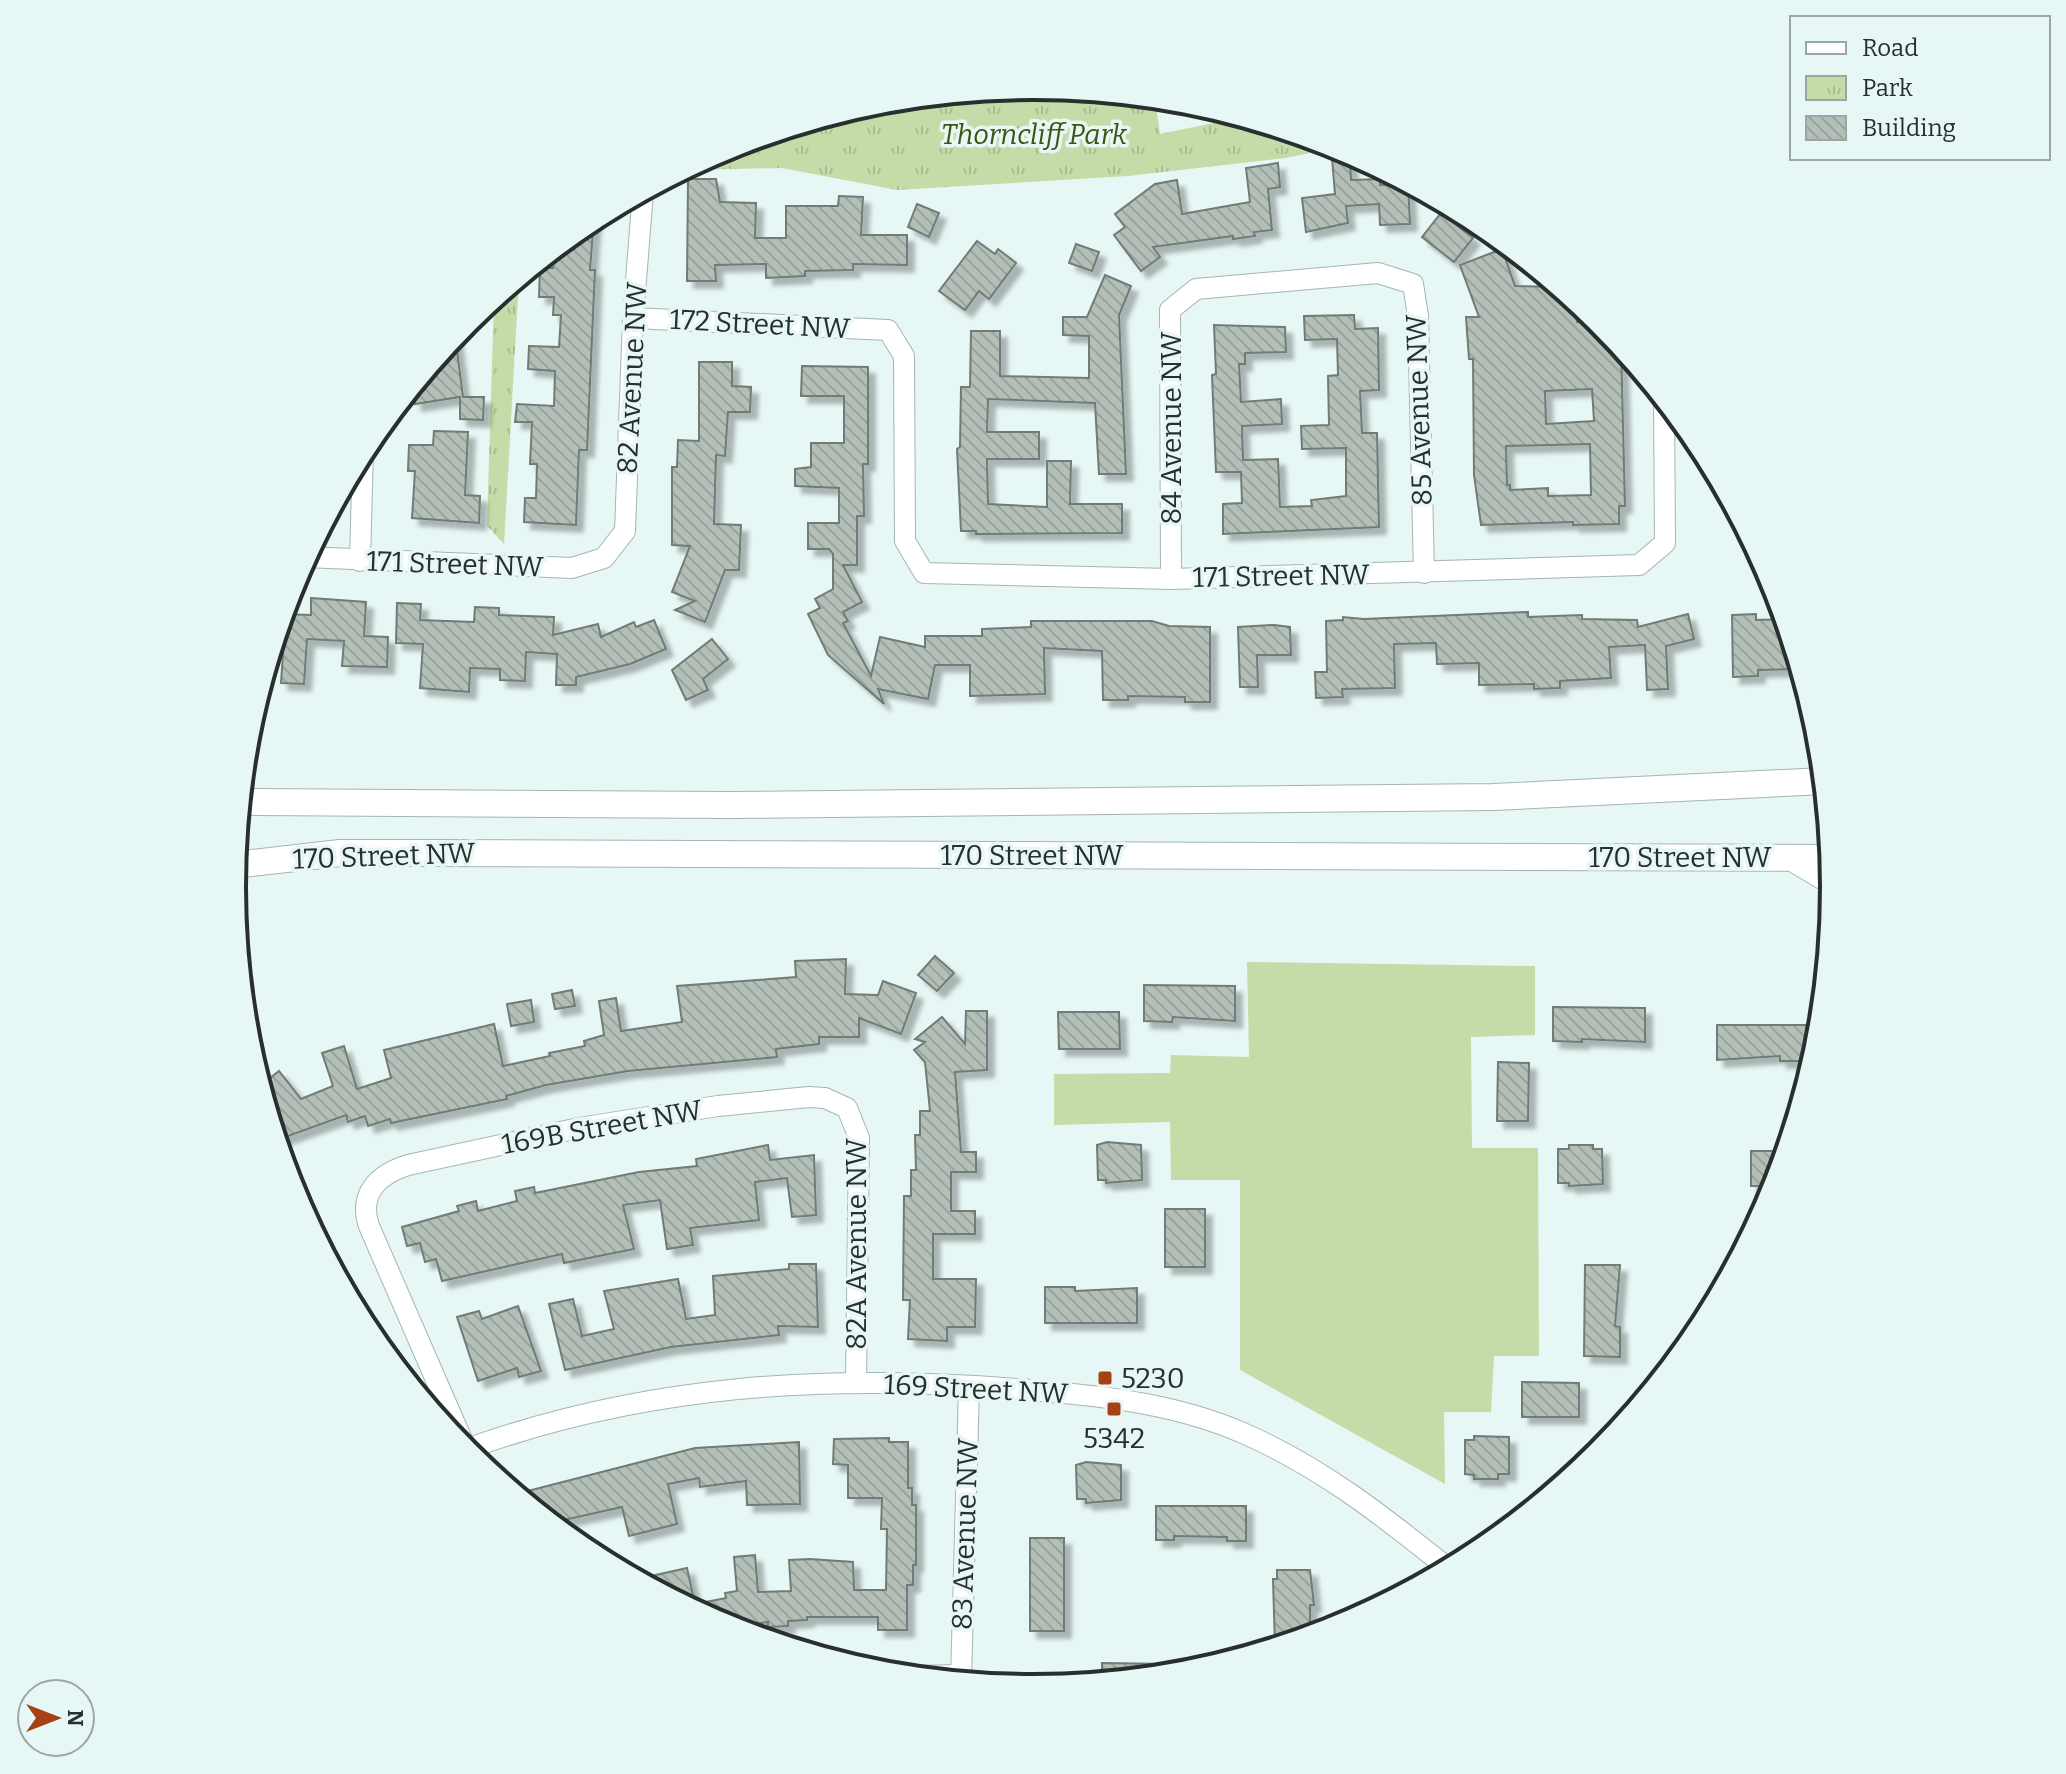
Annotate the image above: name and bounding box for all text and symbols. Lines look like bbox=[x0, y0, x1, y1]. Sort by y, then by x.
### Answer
legend bbox=[1790, 16, 2050, 160]
text: Road bbox=[1862, 34, 1918, 62]
text: Park bbox=[1862, 74, 1913, 102]
text: Building bbox=[1862, 114, 1956, 142]
park label: Thorncliff Park bbox=[941, 118, 1128, 151]
street label: 82 Avenue NW bbox=[611, 281, 654, 475]
street label: 172 Street NW bbox=[669, 303, 851, 345]
street label: 85 Avenue NW bbox=[1399, 313, 1439, 506]
street label: 84 Avenue NW bbox=[1155, 331, 1188, 524]
street label: 171 Street NW bbox=[366, 544, 544, 584]
street label: 171 Street NW bbox=[1192, 558, 1370, 594]
street label: 170 Street NW bbox=[292, 836, 476, 876]
street label: 170 Street NW bbox=[941, 839, 1124, 872]
street label: 170 Street NW bbox=[1589, 841, 1772, 874]
street label: 169B Street NW bbox=[499, 1093, 705, 1161]
street label: 82A Avenue NW bbox=[840, 1138, 873, 1350]
place label: 5230 bbox=[1121, 1362, 1185, 1395]
street label: 169 Street NW bbox=[883, 1368, 1069, 1410]
marker: 5230 bbox=[1096, 1369, 1114, 1387]
marker: 5342 bbox=[1105, 1400, 1123, 1418]
place label: 5342 bbox=[1083, 1422, 1145, 1455]
street label: 83 Avenue NW bbox=[945, 1437, 985, 1631]
north arrow bbox=[16, 1678, 96, 1758]
text: N bbox=[62, 1710, 89, 1727]

